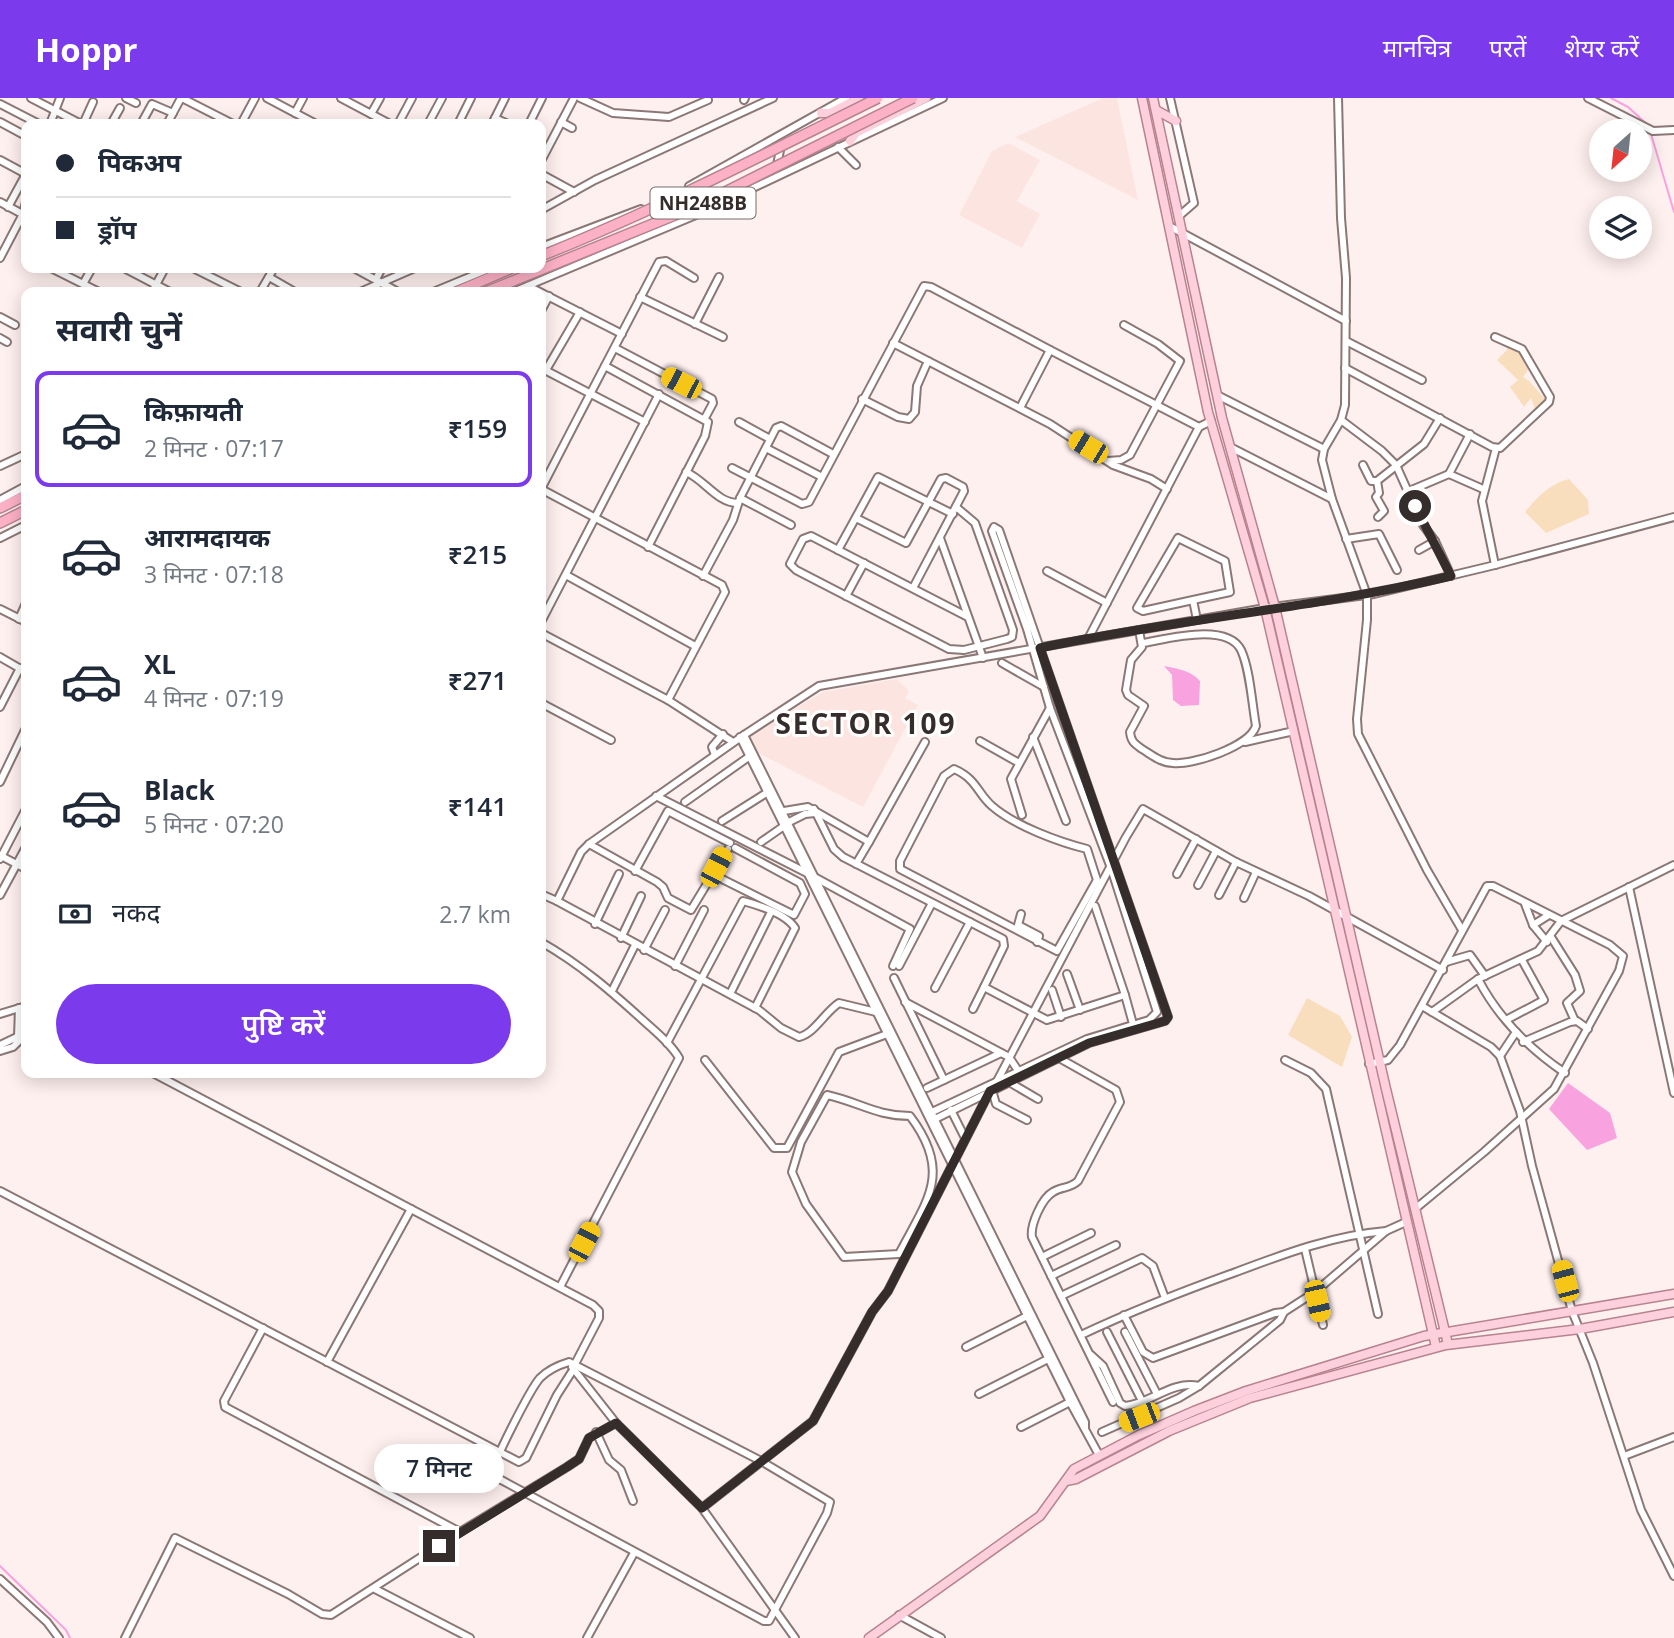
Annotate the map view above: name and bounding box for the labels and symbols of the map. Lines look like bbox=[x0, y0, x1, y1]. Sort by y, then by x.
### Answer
north arrow bbox=[1589, 119, 1652, 182]
road number: NH248BB bbox=[650, 188, 756, 218]
car bbox=[658, 364, 705, 402]
car bbox=[1065, 427, 1112, 467]
route start bbox=[1399, 490, 1431, 522]
district label: SECTOR 109 bbox=[775, 704, 957, 742]
car bbox=[697, 844, 736, 890]
car bbox=[565, 1219, 604, 1265]
car bbox=[1550, 1258, 1581, 1304]
car bbox=[1303, 1278, 1332, 1324]
car bbox=[1116, 1400, 1163, 1434]
callout: 7 मिनट bbox=[374, 1444, 504, 1494]
route end bbox=[423, 1530, 455, 1562]

